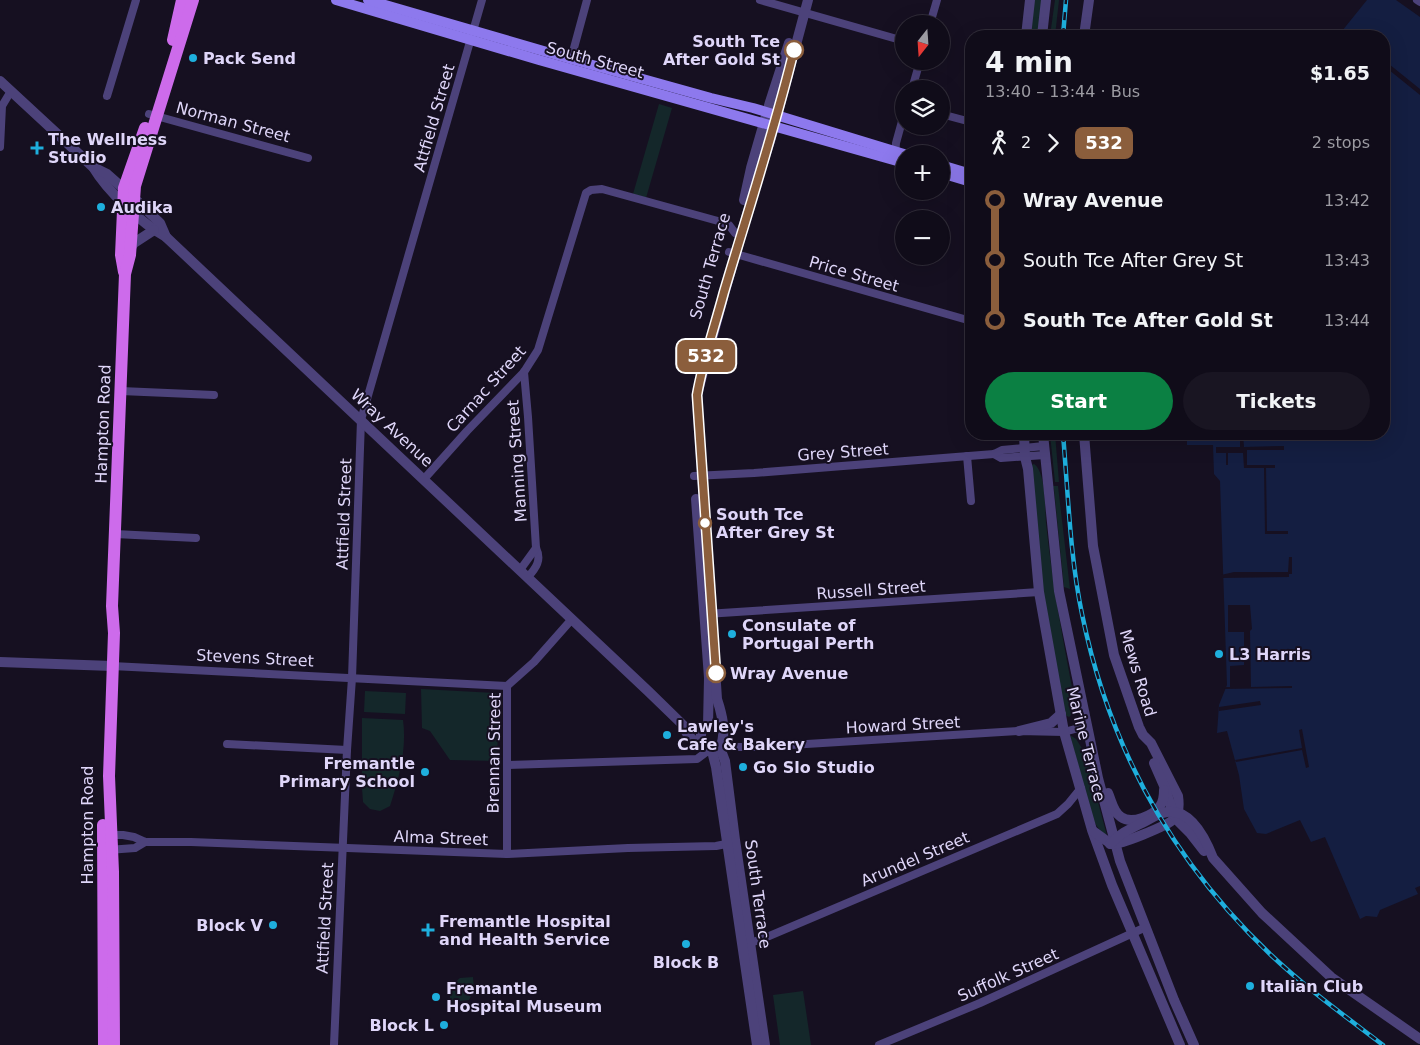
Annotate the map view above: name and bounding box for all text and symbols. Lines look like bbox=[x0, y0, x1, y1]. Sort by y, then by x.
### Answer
north arrow bbox=[895, 15, 950, 70]
map controls bbox=[895, 15, 950, 265]
place label: South Tce After Gold St bbox=[663, 32, 780, 69]
street label: South Street bbox=[544, 38, 646, 82]
marker: South Tce After Gold St bbox=[784, 40, 804, 60]
text: 4 min bbox=[985, 46, 1073, 79]
place label: Pack Send bbox=[203, 49, 296, 68]
marker: Pack Send bbox=[187, 52, 199, 64]
street label: Attfield Street bbox=[410, 62, 458, 174]
text: $1.65 bbox=[1310, 62, 1370, 84]
button: layers bbox=[895, 80, 950, 135]
text: 13:40 – 13:44 · Bus bbox=[985, 82, 1140, 101]
street label: Norman Street bbox=[174, 98, 292, 146]
icon: walk bbox=[985, 129, 1013, 157]
icon: forward bbox=[1039, 129, 1067, 157]
place label: The Wellness Studio bbox=[48, 130, 167, 167]
text: 532 bbox=[1085, 132, 1123, 153]
text: 2 bbox=[1021, 133, 1031, 152]
text: 2 stops bbox=[1312, 133, 1370, 152]
marker: The Wellness Studio bbox=[30, 141, 44, 155]
button: + bbox=[895, 145, 950, 200]
text: Wray Avenue bbox=[1023, 189, 1163, 211]
text: 13:42 bbox=[1324, 191, 1370, 210]
place label: Audika bbox=[111, 198, 173, 217]
marker: Audika bbox=[95, 201, 107, 213]
button: − bbox=[895, 210, 950, 265]
street label: South Terrace bbox=[686, 211, 734, 321]
text: South Tce After Grey St bbox=[1023, 249, 1243, 271]
text: 13:43 bbox=[1324, 251, 1370, 270]
street label: Price Street bbox=[807, 252, 901, 296]
text: South Tce After Gold St bbox=[1023, 309, 1273, 331]
text: 13:44 bbox=[1324, 311, 1370, 330]
line badge: 532 bbox=[677, 340, 735, 372]
street label: Carnac Street bbox=[442, 342, 530, 436]
text: 532 bbox=[687, 345, 725, 366]
street label: Hampton Road bbox=[91, 364, 115, 484]
button: Start bbox=[985, 372, 1173, 430]
button: Tickets bbox=[1183, 372, 1370, 430]
street label: Wray Avenue bbox=[347, 385, 437, 471]
street label: Manning Street bbox=[503, 399, 531, 523]
street label: Grey Street bbox=[797, 439, 889, 465]
street label: Attfield Street bbox=[333, 458, 355, 570]
place label: South Tce After Grey St bbox=[716, 505, 835, 542]
marker: South Tce After Grey St bbox=[698, 516, 712, 530]
street label: Russell Street bbox=[816, 577, 926, 603]
place label: Consulate of Portugal Perth bbox=[742, 616, 874, 653]
street label: Mews Road bbox=[1116, 627, 1160, 719]
marker: Consulate of Portugal Perth bbox=[726, 628, 738, 640]
street label: Stevens Street bbox=[196, 645, 314, 671]
place label: L3 Harris bbox=[1229, 645, 1311, 664]
marker: L3 Harris bbox=[1213, 648, 1225, 660]
marker: Wray Avenue bbox=[706, 663, 726, 683]
place label: Wray Avenue bbox=[730, 664, 848, 683]
street label: Marine Terrace bbox=[1063, 684, 1109, 804]
street label: Brennan Street bbox=[483, 692, 505, 814]
street label: Howard Street bbox=[845, 713, 961, 737]
place label: Lawley's Cafe & Bakery bbox=[677, 717, 805, 754]
marker: Lawley's Cafe & Bakery bbox=[661, 729, 673, 741]
place label: Fremantle Primary School bbox=[279, 754, 415, 791]
place label: Go Slo Studio bbox=[753, 758, 875, 777]
marker: Go Slo Studio bbox=[737, 761, 749, 773]
street label: Hampton Road bbox=[78, 765, 97, 885]
marker: Fremantle Primary School bbox=[419, 766, 431, 778]
street label: Alma Street bbox=[393, 827, 489, 849]
street label: Arundel Street bbox=[858, 828, 972, 890]
street label: South Terrace bbox=[741, 838, 775, 950]
street label: Attfield Street bbox=[313, 862, 337, 974]
place label: Fremantle Hospital and Health Service bbox=[439, 912, 611, 949]
place label: Block V bbox=[196, 916, 264, 935]
marker: Block V bbox=[267, 919, 279, 931]
marker: Fremantle Hospital and Health Service bbox=[421, 923, 435, 937]
marker: Block B bbox=[680, 938, 692, 950]
street label: Suffolk Street bbox=[955, 944, 1061, 1006]
place label: Block B bbox=[653, 953, 719, 972]
place label: Italian Club bbox=[1260, 977, 1363, 996]
place label: Fremantle Hospital Museum bbox=[446, 979, 602, 1016]
marker: Italian Club bbox=[1244, 980, 1256, 992]
marker: Fremantle Hospital Museum bbox=[430, 991, 442, 1003]
place label: Block L bbox=[369, 1016, 434, 1035]
marker: Block L bbox=[438, 1019, 450, 1031]

